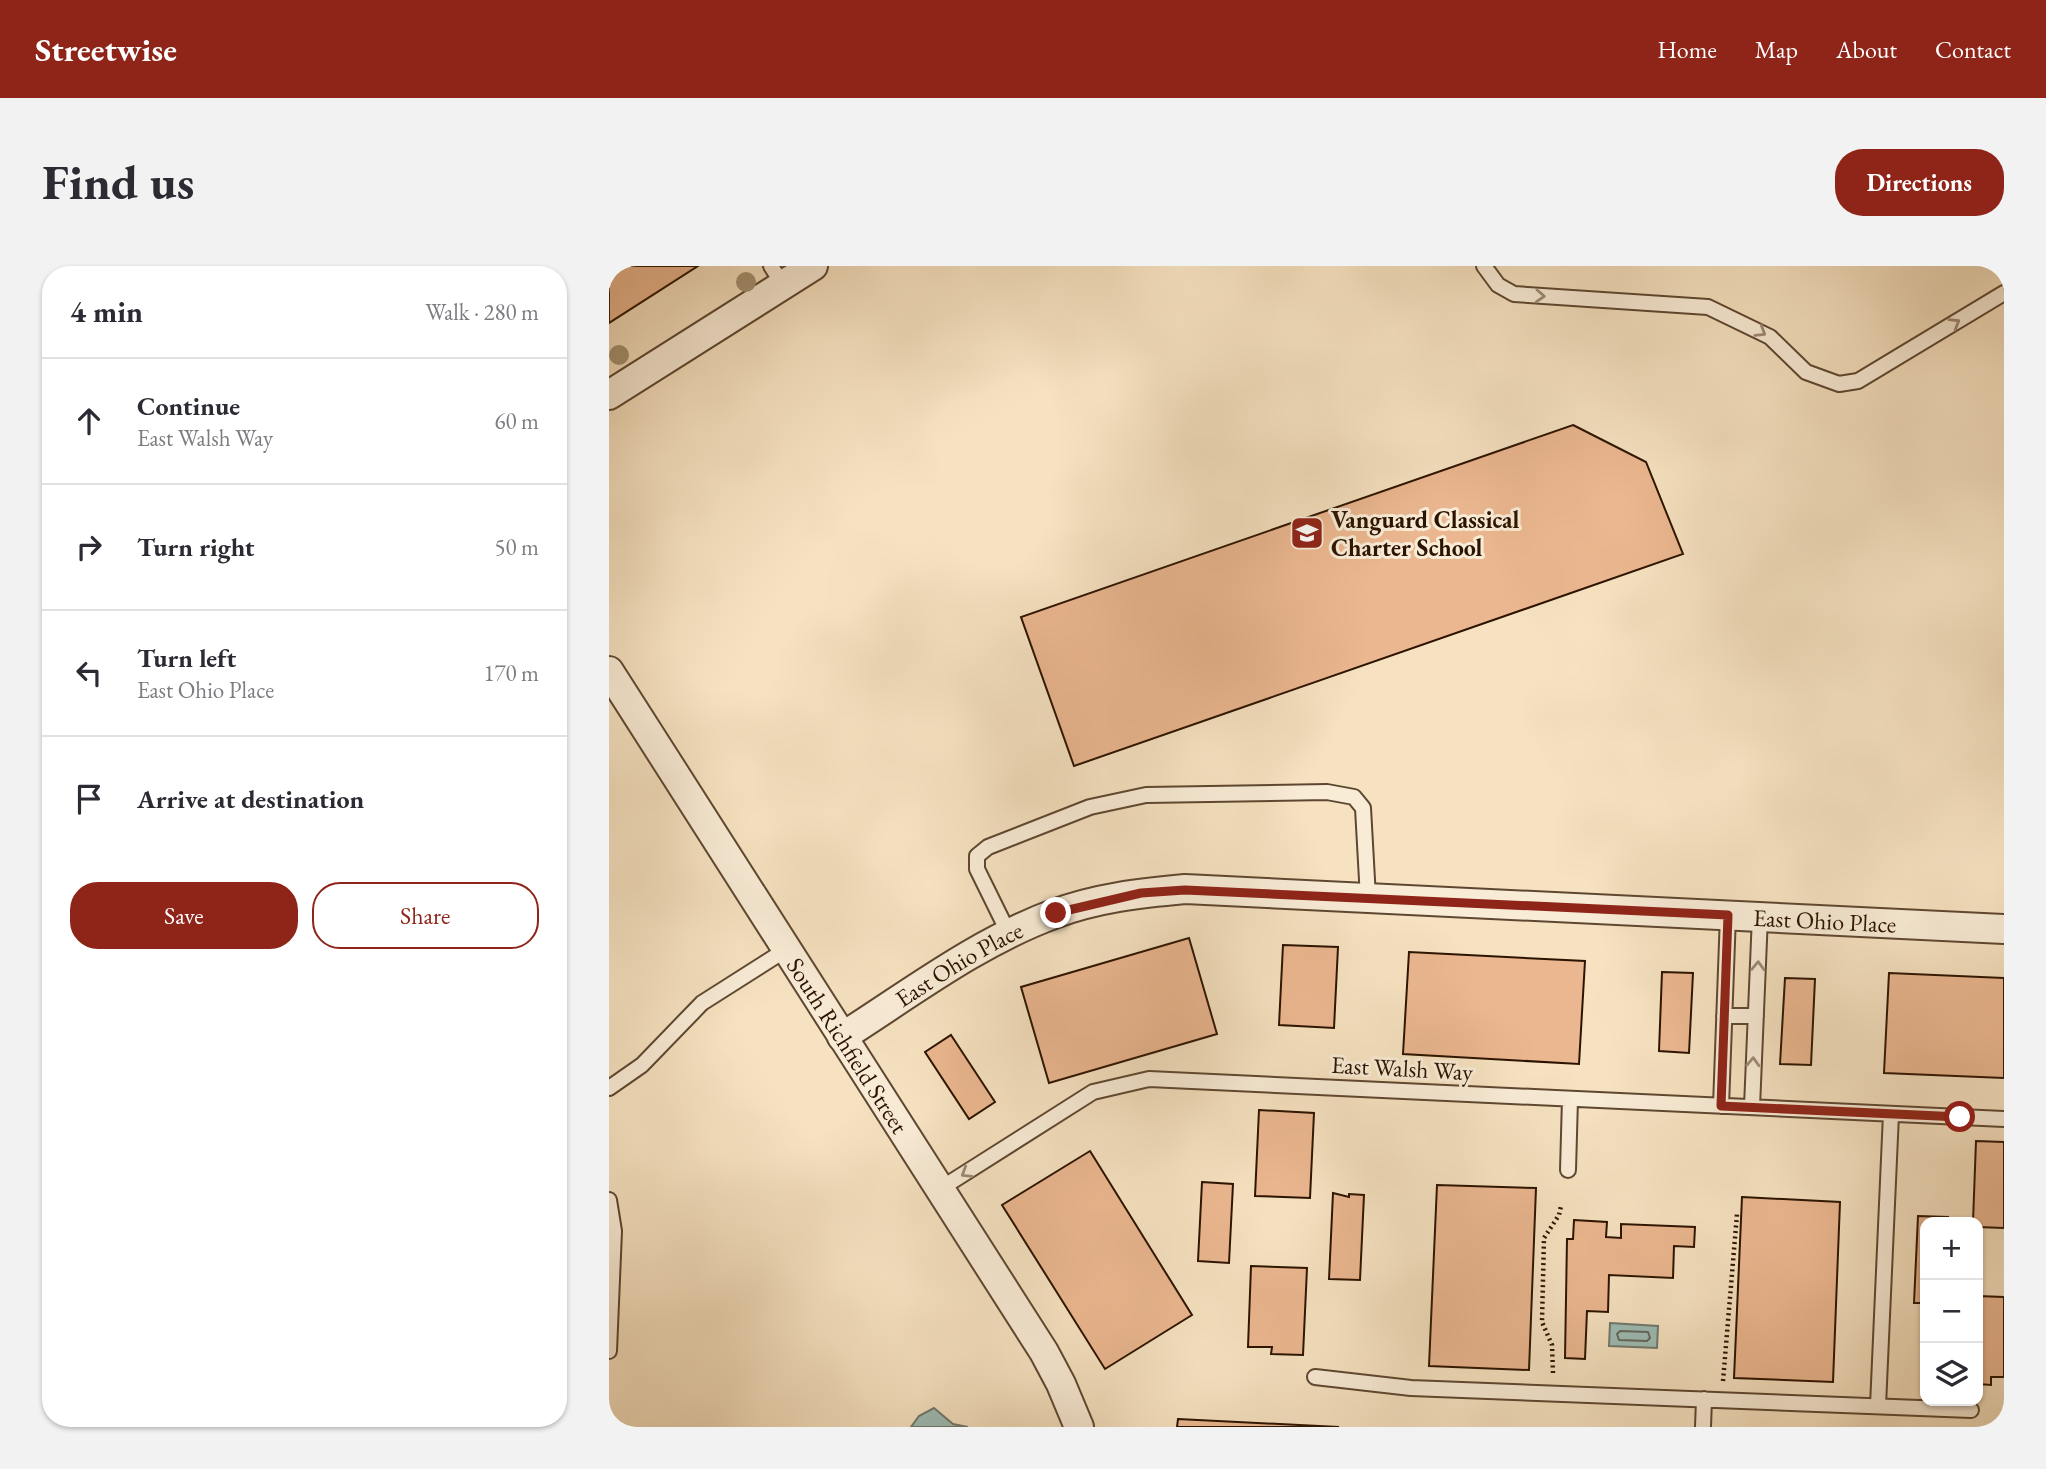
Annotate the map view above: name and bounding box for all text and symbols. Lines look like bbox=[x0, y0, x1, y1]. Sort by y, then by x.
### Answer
text: Streetwise bbox=[35, 28, 177, 71]
text: Home bbox=[1657, 34, 1717, 65]
text: Map bbox=[1755, 34, 1798, 65]
text: About bbox=[1836, 34, 1897, 65]
text: Contact bbox=[1935, 34, 2011, 65]
button: Directions bbox=[1835, 149, 2004, 216]
text: Find us bbox=[42, 150, 194, 214]
one-way arrow bbox=[1535, 288, 1546, 303]
text: 4 min bbox=[70, 292, 143, 331]
text: Walk · 280 m bbox=[425, 297, 539, 327]
one-way arrow bbox=[1947, 318, 1960, 331]
one-way arrow bbox=[1754, 323, 1767, 336]
text: Continue bbox=[137, 389, 240, 423]
icon: ahead bbox=[70, 402, 108, 440]
text: 60 m bbox=[494, 406, 539, 436]
text: East Walsh Way bbox=[137, 423, 273, 453]
place label: Vanguard Classical Charter School bbox=[1331, 504, 1520, 563]
school or university icon: Vanguard Classical Charter School bbox=[1288, 514, 1326, 552]
icon: right bbox=[70, 528, 108, 566]
text: Turn right bbox=[137, 530, 255, 564]
text: 50 m bbox=[494, 532, 539, 562]
text: Turn left bbox=[137, 641, 236, 675]
icon: left bbox=[70, 654, 108, 692]
text: 170 m bbox=[483, 658, 539, 688]
text: East Ohio Place bbox=[137, 675, 274, 705]
icon: arrive bbox=[70, 780, 108, 818]
text: Arrive at destination bbox=[137, 782, 364, 816]
button: Save bbox=[70, 882, 298, 949]
button: Share bbox=[312, 882, 539, 949]
route end bbox=[1040, 897, 1071, 928]
street label: East Ohio Place bbox=[1753, 901, 1897, 939]
street label: East Ohio Place bbox=[889, 914, 1027, 1013]
street label: South Richfield Street bbox=[780, 951, 916, 1139]
one-way arrow bbox=[1750, 961, 1765, 972]
street label: East Walsh Way bbox=[1330, 1049, 1474, 1087]
one-way arrow bbox=[1746, 1056, 1761, 1067]
route start bbox=[1944, 1101, 1975, 1132]
one-way arrow bbox=[961, 1164, 974, 1177]
map controls bbox=[1920, 1217, 1983, 1406]
button: + bbox=[1920, 1217, 1983, 1280]
button: − bbox=[1920, 1280, 1983, 1343]
button: layers bbox=[1920, 1343, 1983, 1406]

